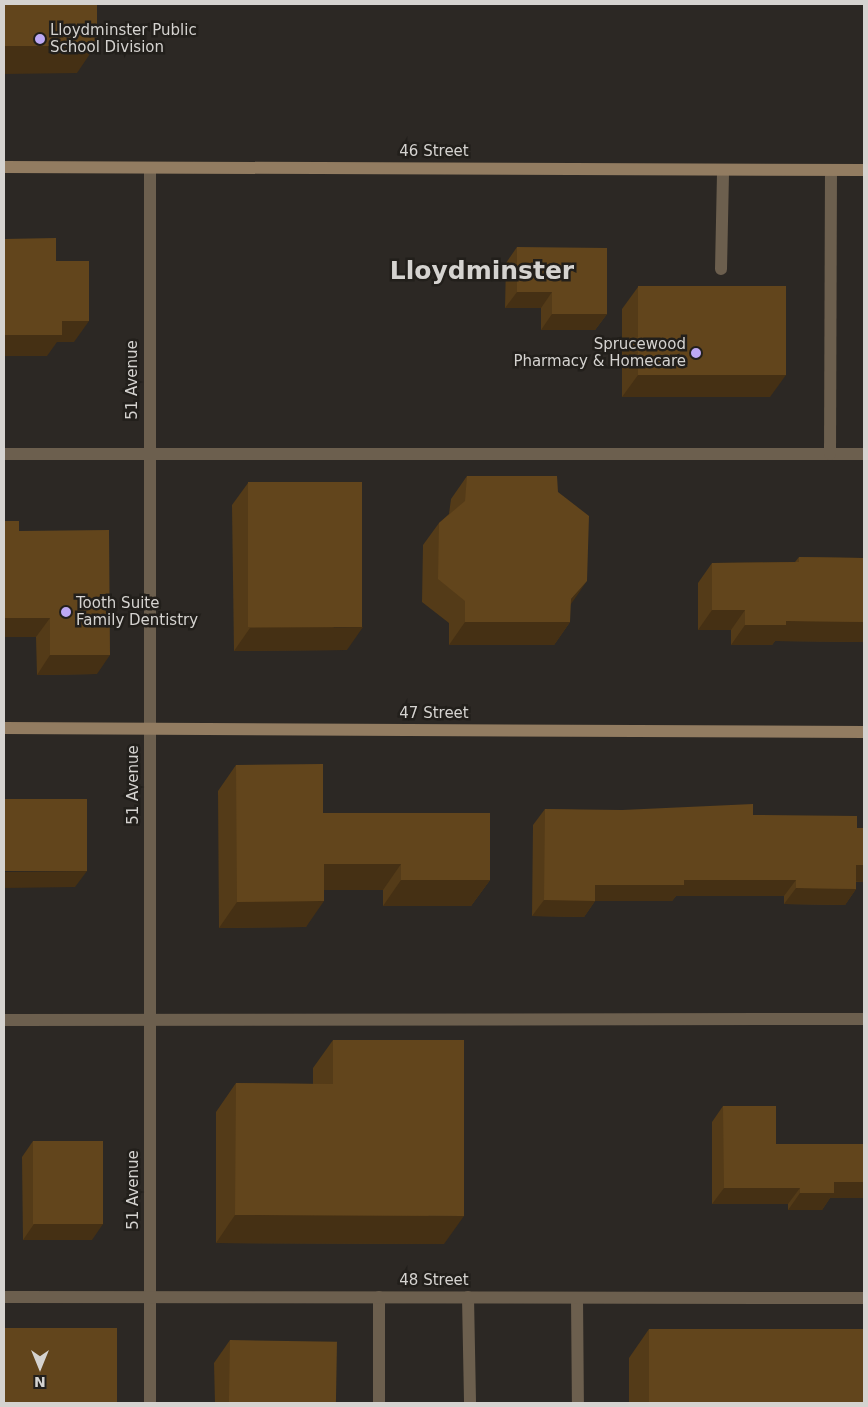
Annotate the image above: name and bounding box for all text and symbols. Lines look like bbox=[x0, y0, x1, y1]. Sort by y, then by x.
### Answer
place label: Lloydminster Public School Division bbox=[50, 21, 197, 56]
marker: Lloydminster Public School Division bbox=[34, 33, 46, 45]
street label: 46 Street bbox=[399, 143, 469, 161]
district label: Lloydminster bbox=[390, 256, 574, 286]
place label: Sprucewood Pharmacy & Homecare bbox=[513, 335, 686, 370]
street label: 51 Avenue bbox=[124, 340, 142, 420]
marker: Sprucewood Pharmacy & Homecare bbox=[690, 347, 702, 359]
place label: Tooth Suite Family Dentistry bbox=[76, 594, 198, 629]
marker: Tooth Suite Family Dentistry bbox=[60, 606, 72, 618]
street label: 47 Street bbox=[399, 705, 469, 723]
street label: 51 Avenue bbox=[125, 745, 143, 825]
street label: 51 Avenue bbox=[125, 1150, 143, 1230]
street label: 48 Street bbox=[399, 1272, 469, 1290]
north arrow bbox=[15, 1342, 65, 1392]
text: N bbox=[34, 1374, 46, 1390]

